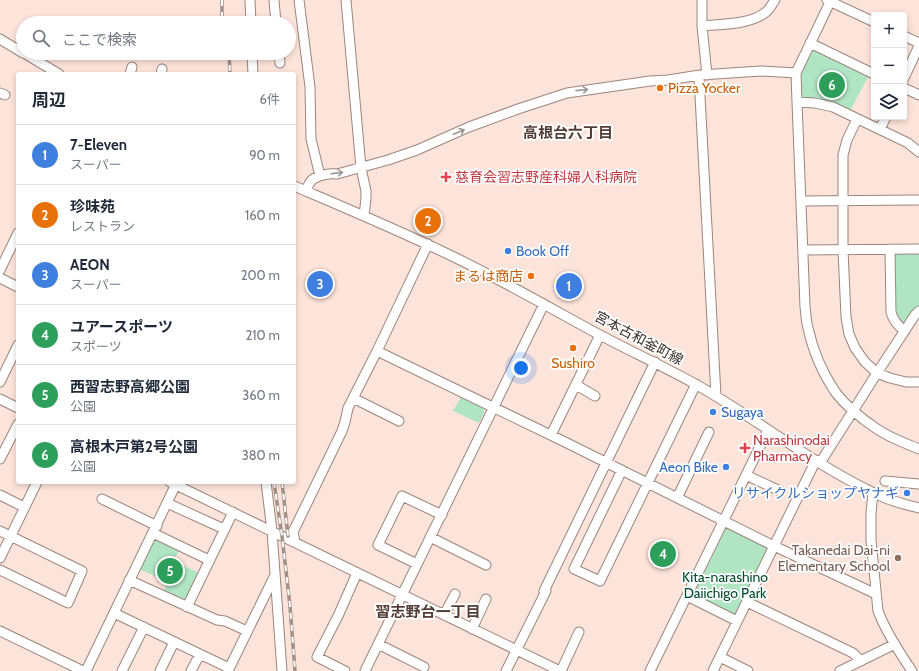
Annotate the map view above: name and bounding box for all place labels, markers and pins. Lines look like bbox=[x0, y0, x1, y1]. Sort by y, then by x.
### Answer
pin: 6 bbox=[819, 70, 845, 100]
place label: Pizza Yocker bbox=[668, 79, 741, 97]
marker: Pizza Yocker bbox=[655, 83, 665, 93]
place label: 慈育会習志野産科婦人科病院 bbox=[455, 168, 637, 186]
marker: 慈育会習志野産科婦人科病院 bbox=[440, 171, 452, 183]
pin: 2 bbox=[415, 206, 441, 236]
place label: Book Off bbox=[516, 242, 570, 260]
marker: Book Off bbox=[503, 246, 513, 256]
place label: まるは商店 bbox=[453, 267, 523, 285]
pin: 3 bbox=[307, 269, 333, 299]
marker: まるは商店 bbox=[526, 271, 536, 281]
pin: 1 bbox=[556, 271, 582, 301]
marker: Sushiro bbox=[568, 343, 578, 353]
place label: Sushiro bbox=[551, 354, 595, 372]
place label: Sugaya bbox=[721, 403, 764, 421]
marker: Sugaya bbox=[708, 407, 718, 417]
place label: Narashinodai Pharmacy bbox=[753, 431, 830, 465]
marker: Narashinodai Pharmacy bbox=[740, 443, 750, 453]
place label: Aeon Bike bbox=[659, 458, 718, 476]
marker: Aeon Bike bbox=[721, 462, 731, 472]
place label: リサイクルショップヤナギ bbox=[732, 484, 899, 502]
marker: リサイクルショップヤナギ bbox=[902, 488, 912, 498]
pin: 4 bbox=[650, 539, 676, 569]
place label: Takanedai Dai-ni Elementary School bbox=[778, 541, 891, 575]
marker: Takanedai Dai-ni Elementary School bbox=[893, 553, 903, 563]
pin: 5 bbox=[157, 556, 183, 586]

